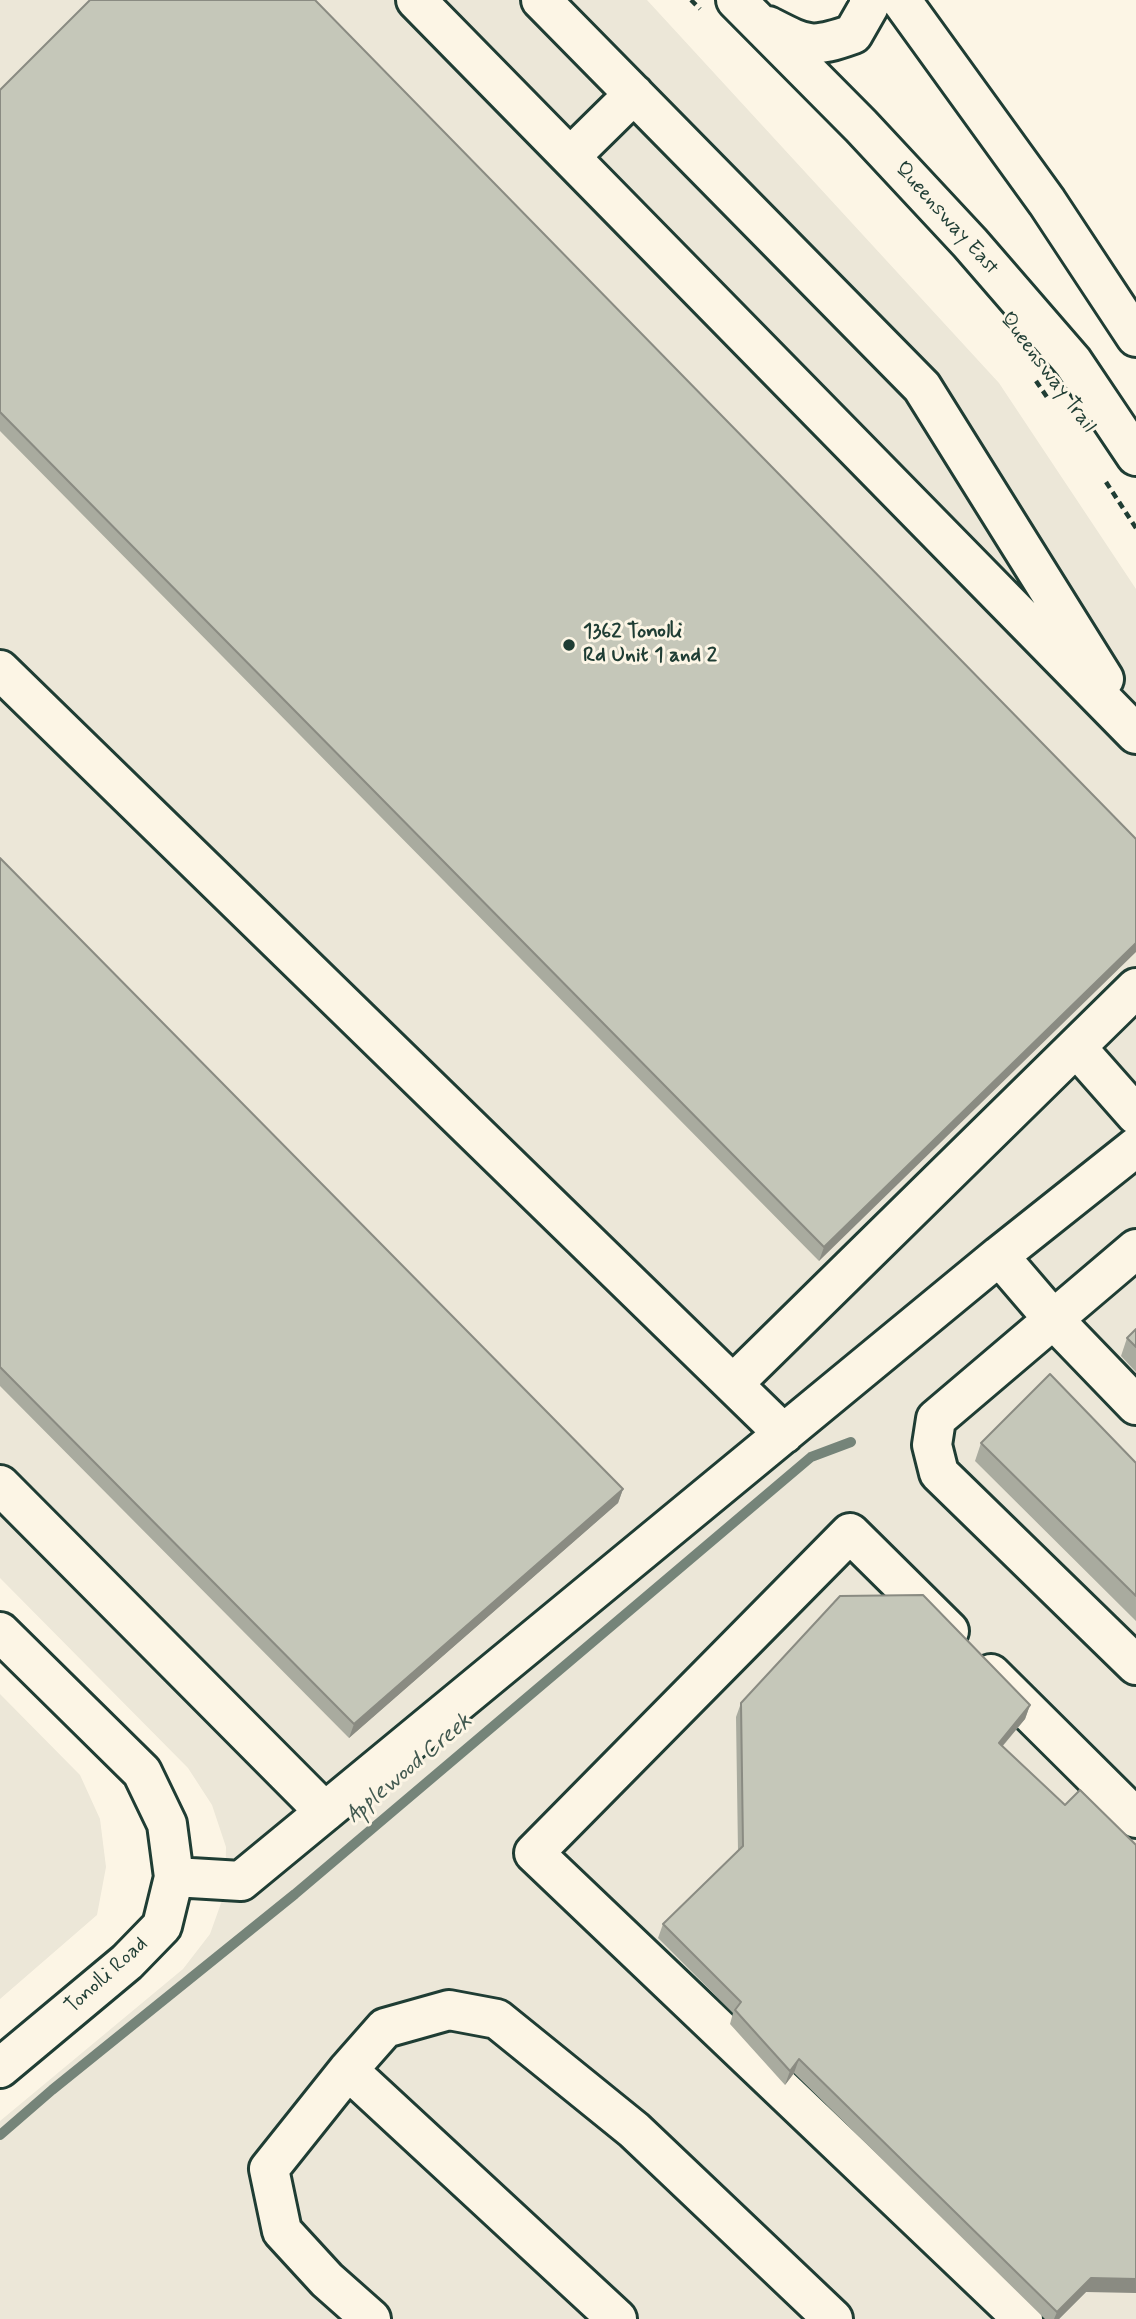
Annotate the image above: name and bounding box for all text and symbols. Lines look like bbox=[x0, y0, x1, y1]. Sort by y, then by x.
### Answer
street label: Queensway East bbox=[889, 157, 1003, 281]
street label: Queensway Trail bbox=[993, 308, 1101, 438]
place label: 1362 Tonolli Rd Unit 1 and 2 bbox=[583, 620, 717, 670]
marker: 1362 Tonolli Rd Unit 1 and 2 bbox=[561, 637, 577, 653]
water label: Applewood Creek bbox=[342, 1708, 478, 1830]
street label: Tonolli Road bbox=[60, 1932, 154, 2020]

